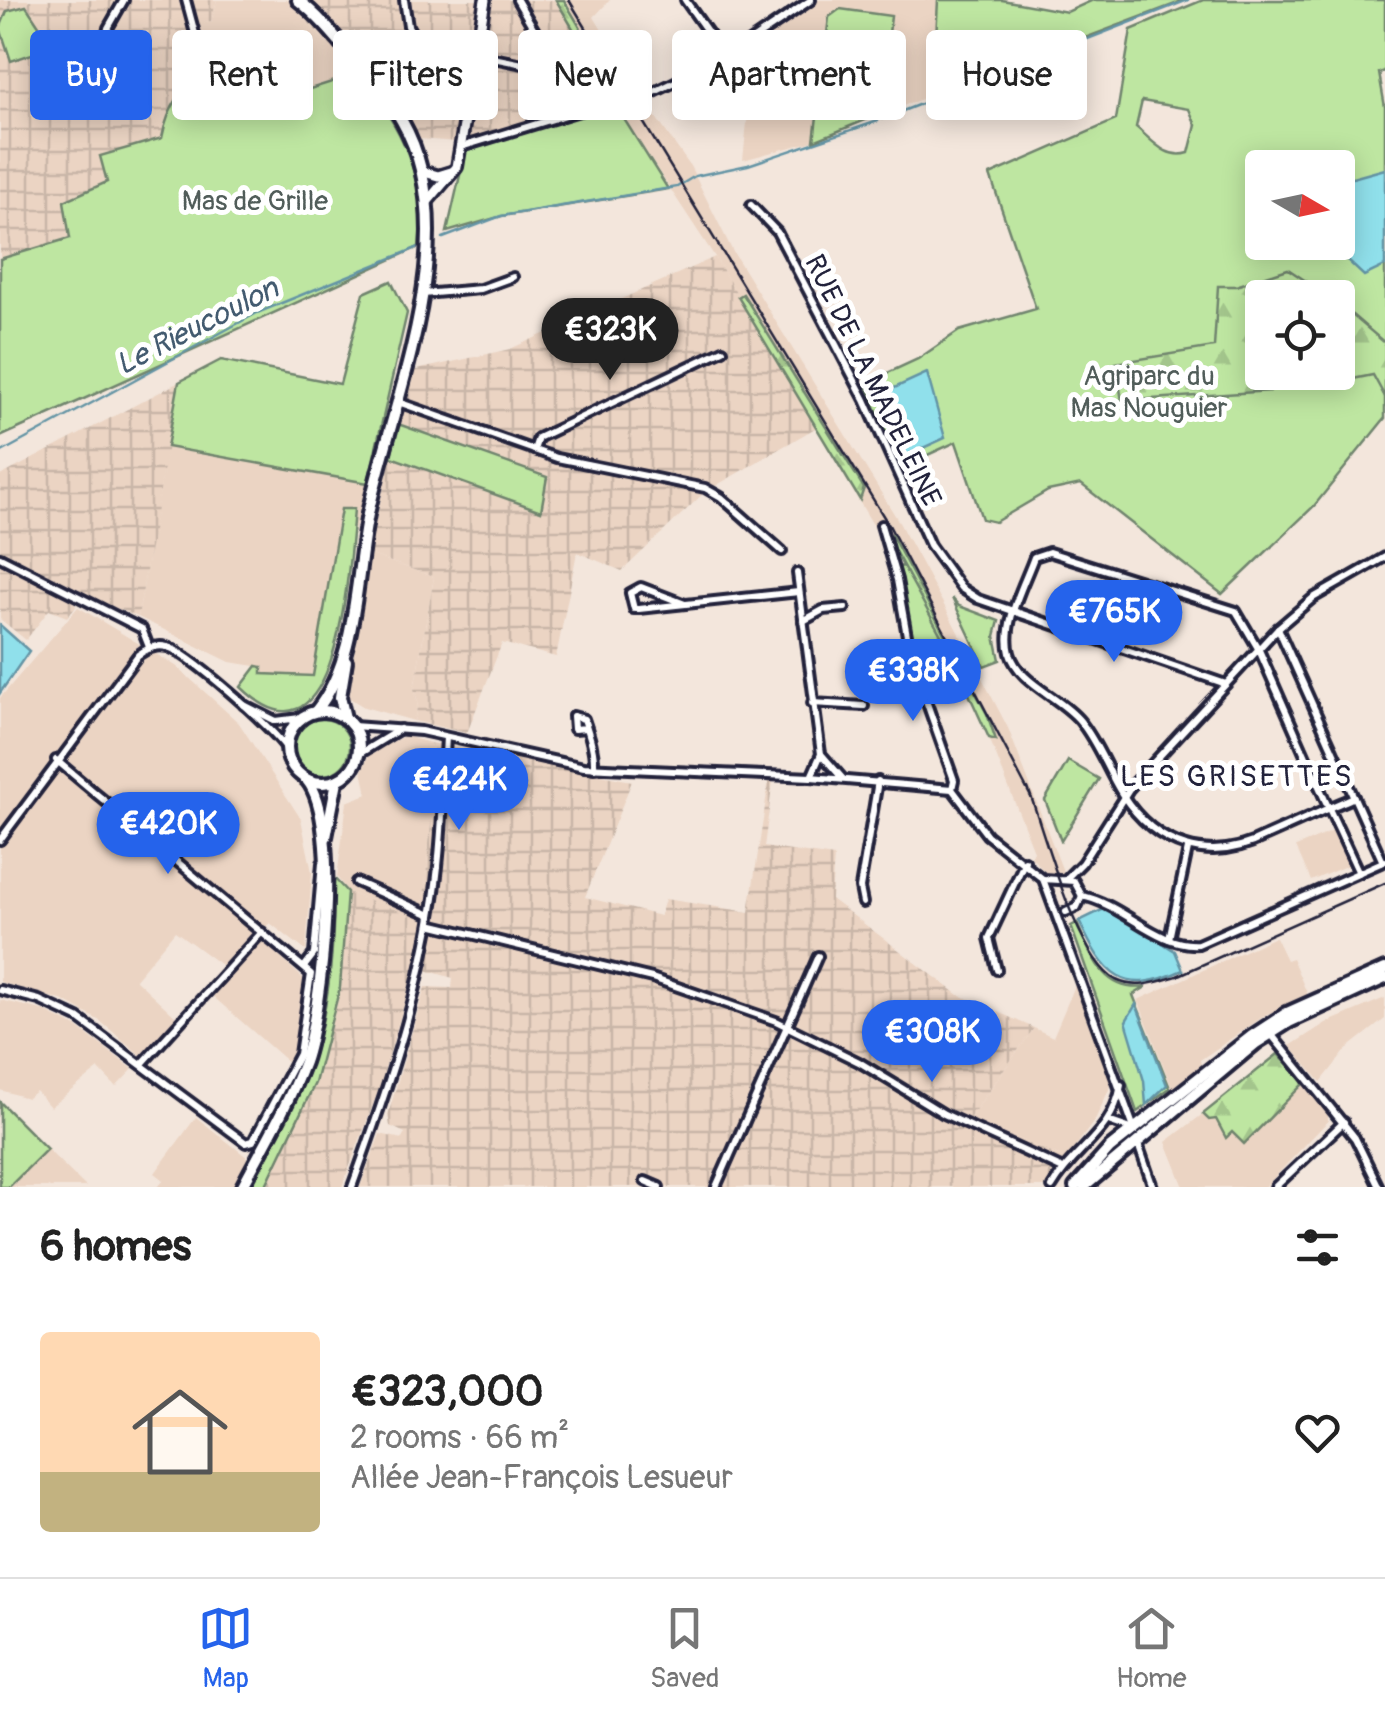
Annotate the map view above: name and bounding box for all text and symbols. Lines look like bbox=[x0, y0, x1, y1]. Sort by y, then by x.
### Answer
chip: Buy bbox=[30, 30, 152, 120]
chip: Rent bbox=[172, 30, 313, 120]
chip: Filters bbox=[333, 30, 498, 120]
chip: New bbox=[518, 30, 652, 120]
chip: Apartment bbox=[672, 30, 906, 120]
chip: House bbox=[926, 30, 1087, 120]
north arrow bbox=[1245, 150, 1355, 260]
map controls bbox=[1245, 150, 1355, 390]
park label: Mas de Grille bbox=[182, 184, 328, 219]
street label: RUE DE LA MADELEINE bbox=[796, 249, 949, 512]
water label: Le Rieucoulon bbox=[110, 269, 286, 383]
button: locate bbox=[1245, 280, 1355, 390]
pin: €323K bbox=[540, 298, 680, 383]
text: €323K bbox=[563, 310, 657, 350]
park label: Agriparc du Mas Nouguier bbox=[1071, 359, 1227, 426]
pin: €765K bbox=[1044, 580, 1184, 665]
text: €765K bbox=[1067, 592, 1161, 632]
pin: €338K bbox=[843, 639, 983, 724]
text: €338K bbox=[867, 651, 959, 691]
pin: €424K bbox=[389, 748, 529, 833]
district label: LES GRISETTES bbox=[1120, 758, 1354, 795]
text: €424K bbox=[411, 760, 507, 800]
pin: €420K bbox=[98, 792, 238, 877]
text: €420K bbox=[119, 804, 217, 844]
pin: €308K bbox=[862, 1000, 1002, 1085]
text: €308K bbox=[884, 1012, 980, 1052]
icon: filters bbox=[1290, 1220, 1345, 1275]
text: 6 homes bbox=[40, 1221, 191, 1273]
text: €323,000 bbox=[350, 1366, 544, 1418]
icon: home bbox=[120, 1372, 240, 1492]
icon: heart bbox=[1290, 1405, 1345, 1460]
text: 2 rooms · 66 m² bbox=[350, 1418, 569, 1458]
text: Allée Jean-François Lesueur bbox=[350, 1458, 733, 1498]
tab: Map bbox=[198, 1601, 253, 1696]
tab: Saved bbox=[650, 1601, 719, 1696]
tab: Home bbox=[1116, 1601, 1187, 1696]

